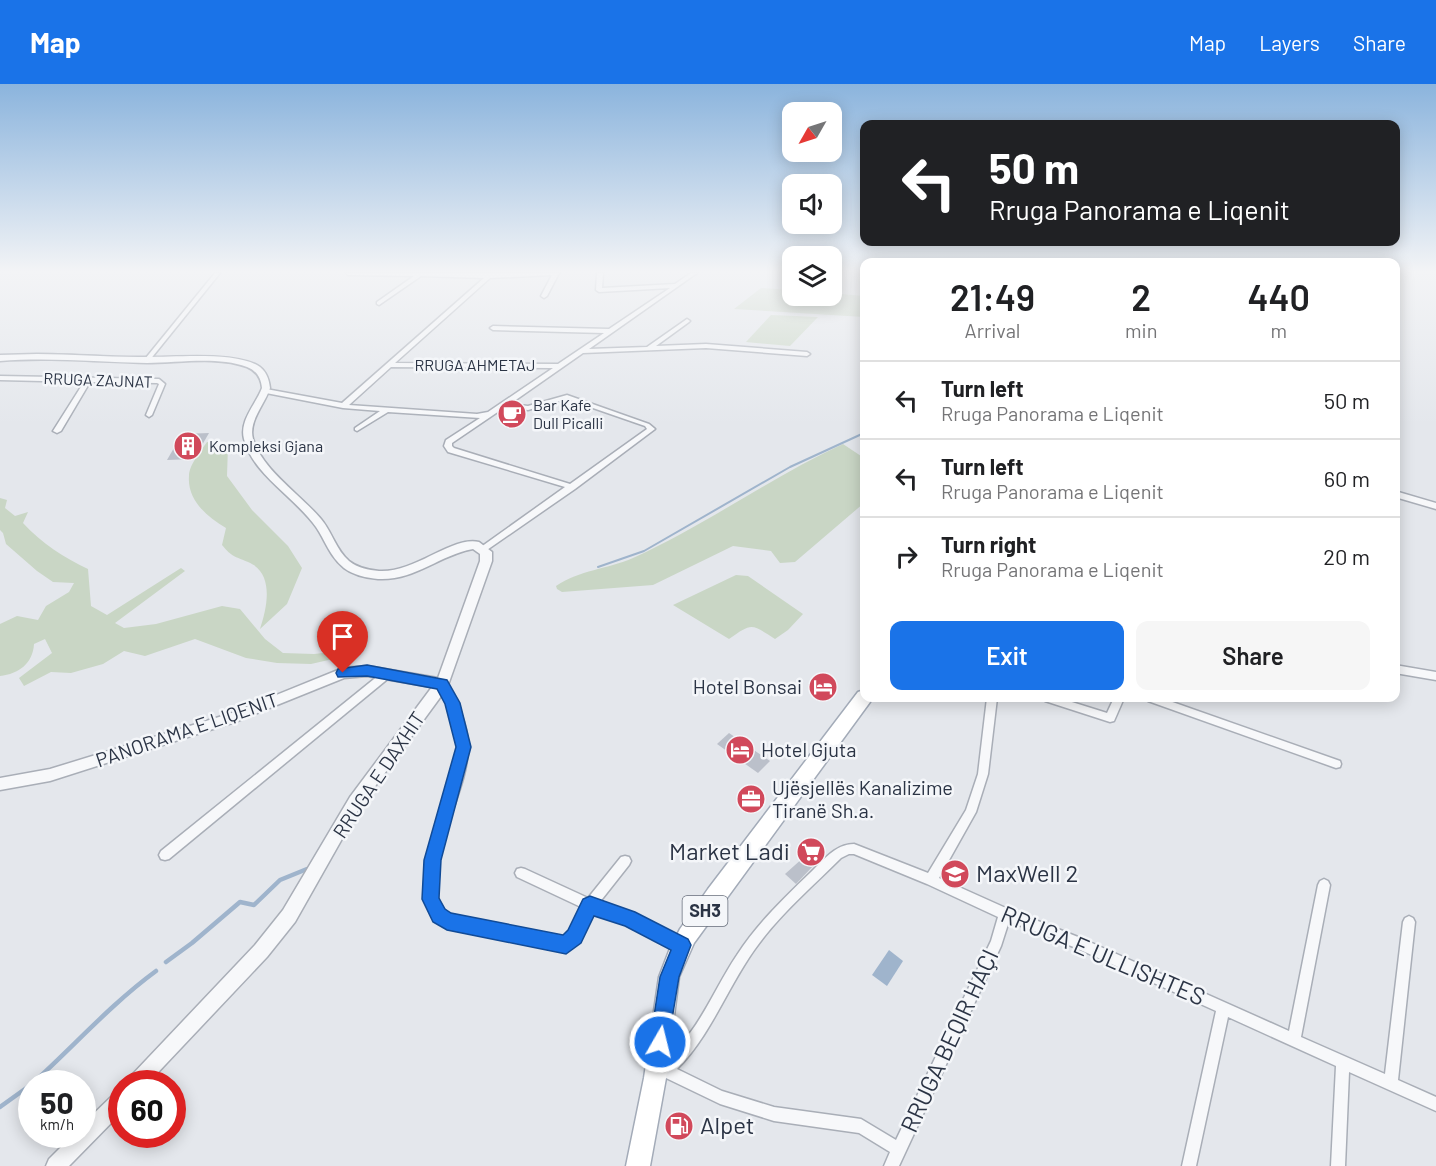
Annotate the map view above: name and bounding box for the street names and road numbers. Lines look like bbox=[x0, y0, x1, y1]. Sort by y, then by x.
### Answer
street label: RRUGA AHMETAJ bbox=[414, 355, 536, 374]
street label: RRUGA ZAJNAT bbox=[43, 368, 153, 391]
street label: PANORAMA E LIQENIT bbox=[92, 687, 281, 772]
street label: RRUGA E DAXHIT bbox=[327, 707, 429, 842]
road number: SH3 bbox=[682, 896, 728, 926]
street label: RRUGA E ULLISHTES bbox=[997, 899, 1210, 1011]
street label: RRUGA BEQIR HAÇI bbox=[894, 944, 1004, 1137]

